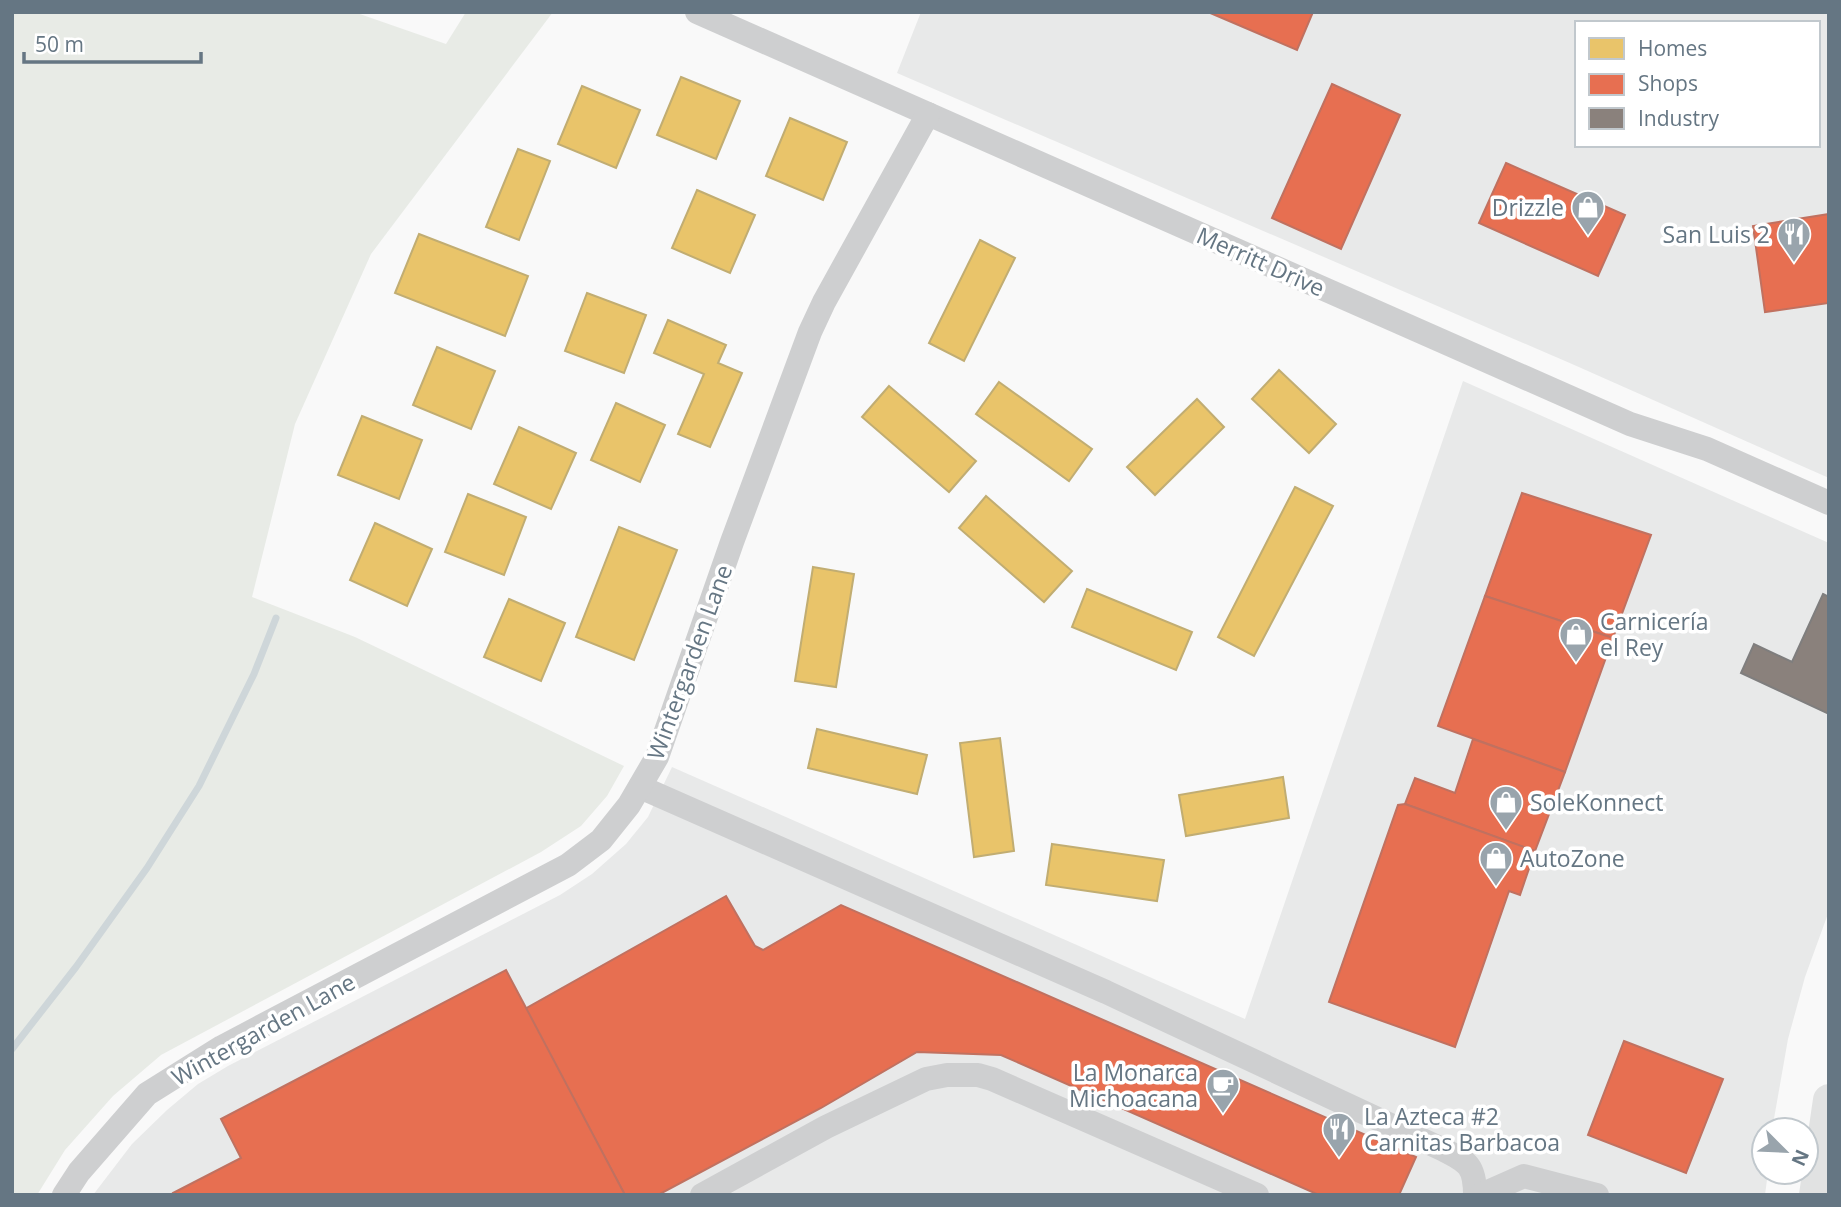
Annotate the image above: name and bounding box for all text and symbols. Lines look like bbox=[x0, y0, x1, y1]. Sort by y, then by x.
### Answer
scale bar bbox=[24, 21, 201, 65]
legend bbox=[1575, 21, 1820, 147]
text: 50 m bbox=[35, 30, 84, 58]
text: Homes bbox=[1638, 34, 1707, 62]
text: Shops bbox=[1638, 69, 1698, 97]
text: Industry bbox=[1638, 104, 1720, 132]
shop icon: Drizzle bbox=[1569, 188, 1607, 237]
place label: Drizzle bbox=[1492, 191, 1564, 223]
restaurant icon: San Luis 2 bbox=[1775, 215, 1813, 264]
place label: San Luis 2 bbox=[1663, 218, 1770, 250]
street label: Merritt Drive bbox=[1192, 219, 1330, 303]
street label: Wintergarden Lane bbox=[639, 560, 739, 764]
place label: Carnicería el Rey bbox=[1600, 605, 1709, 663]
shop icon: Carnicería el Rey bbox=[1557, 615, 1595, 664]
shop icon: SoleKonnect bbox=[1487, 783, 1525, 832]
place label: SoleKonnect bbox=[1530, 786, 1663, 818]
shop icon: AutoZone bbox=[1477, 839, 1515, 888]
place label: AutoZone bbox=[1520, 842, 1625, 874]
street label: Wintergarden Lane bbox=[166, 965, 360, 1093]
place label: La Monarca Michoacana bbox=[1069, 1056, 1198, 1114]
cafe icon: La Monarca Michoacana bbox=[1204, 1066, 1242, 1115]
place label: La Azteca #2 Carnitas Barbacoa bbox=[1364, 1100, 1560, 1158]
restaurant icon: La Azteca #2 Carnitas Barbacoa bbox=[1320, 1110, 1358, 1159]
north arrow bbox=[1750, 1116, 1820, 1186]
text: N bbox=[1786, 1146, 1816, 1170]

